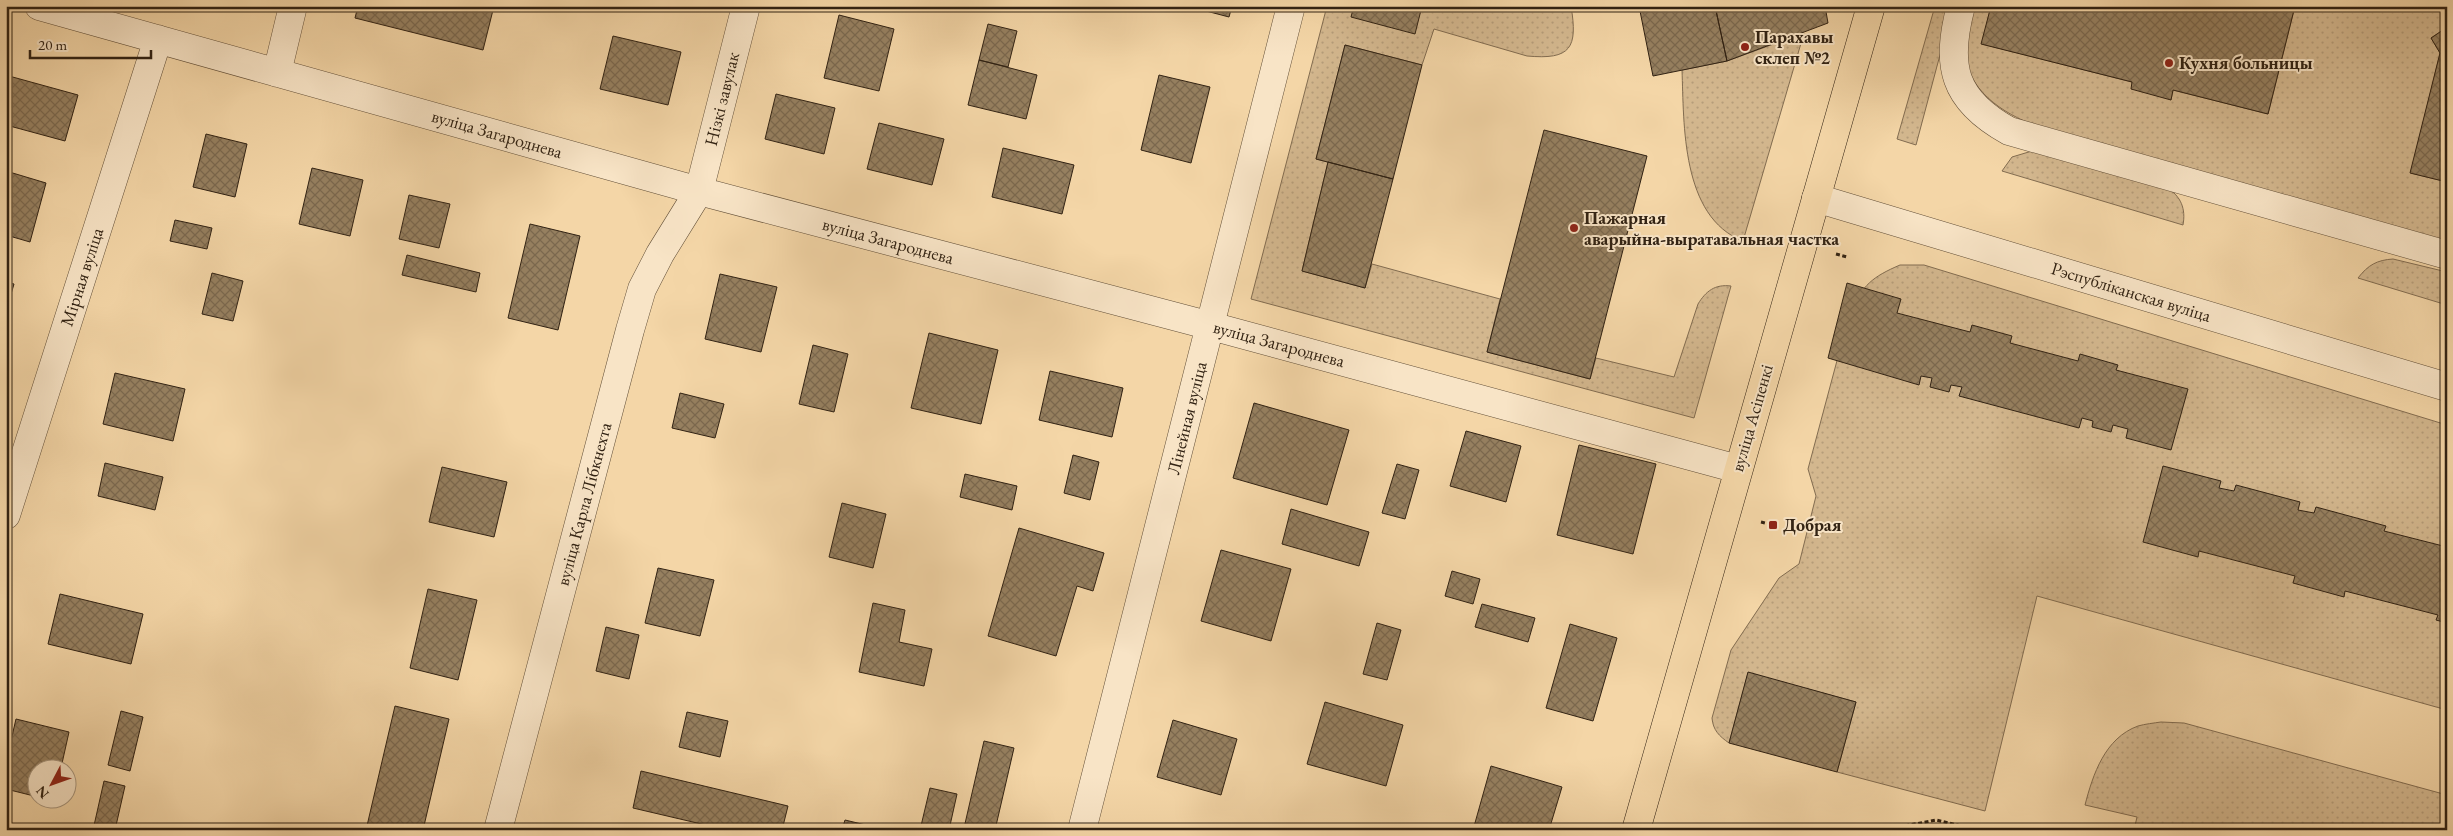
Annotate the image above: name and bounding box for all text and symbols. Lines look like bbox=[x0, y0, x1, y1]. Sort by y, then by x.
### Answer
place label: Парахавы склеп №2 bbox=[1755, 25, 1833, 69]
scale bar bbox=[30, 28, 151, 60]
text: 20 m bbox=[38, 35, 67, 54]
marker: Парахавы склеп №2 bbox=[1739, 41, 1751, 53]
street label: Нізкі завулак bbox=[699, 49, 744, 148]
place label: Кухня больницы bbox=[2179, 51, 2313, 74]
marker: Кухня больницы bbox=[2163, 57, 2175, 69]
street label: вуліца Загароднева bbox=[429, 104, 566, 163]
place label: Пажарная аварыйна-выратавальная частка bbox=[1584, 206, 1839, 250]
street label: вуліца Загароднева bbox=[820, 212, 957, 269]
marker: Пажарная аварыйна-выратавальная частка bbox=[1568, 222, 1580, 234]
street label: Мірная вуліца bbox=[55, 224, 109, 329]
street label: Рэспубліканская вуліца bbox=[2048, 256, 2215, 327]
street label: вуліца Загароднева bbox=[1211, 315, 1348, 372]
street label: Лінейная вуліца bbox=[1161, 358, 1212, 477]
street label: вуліца Асіпенкі bbox=[1725, 361, 1778, 474]
street label: вуліца Карла Лібкнехта bbox=[551, 419, 617, 588]
place label: Добрая bbox=[1783, 513, 1842, 536]
marker: Добрая bbox=[1767, 519, 1779, 531]
north arrow bbox=[28, 758, 78, 808]
text: N bbox=[31, 782, 53, 803]

